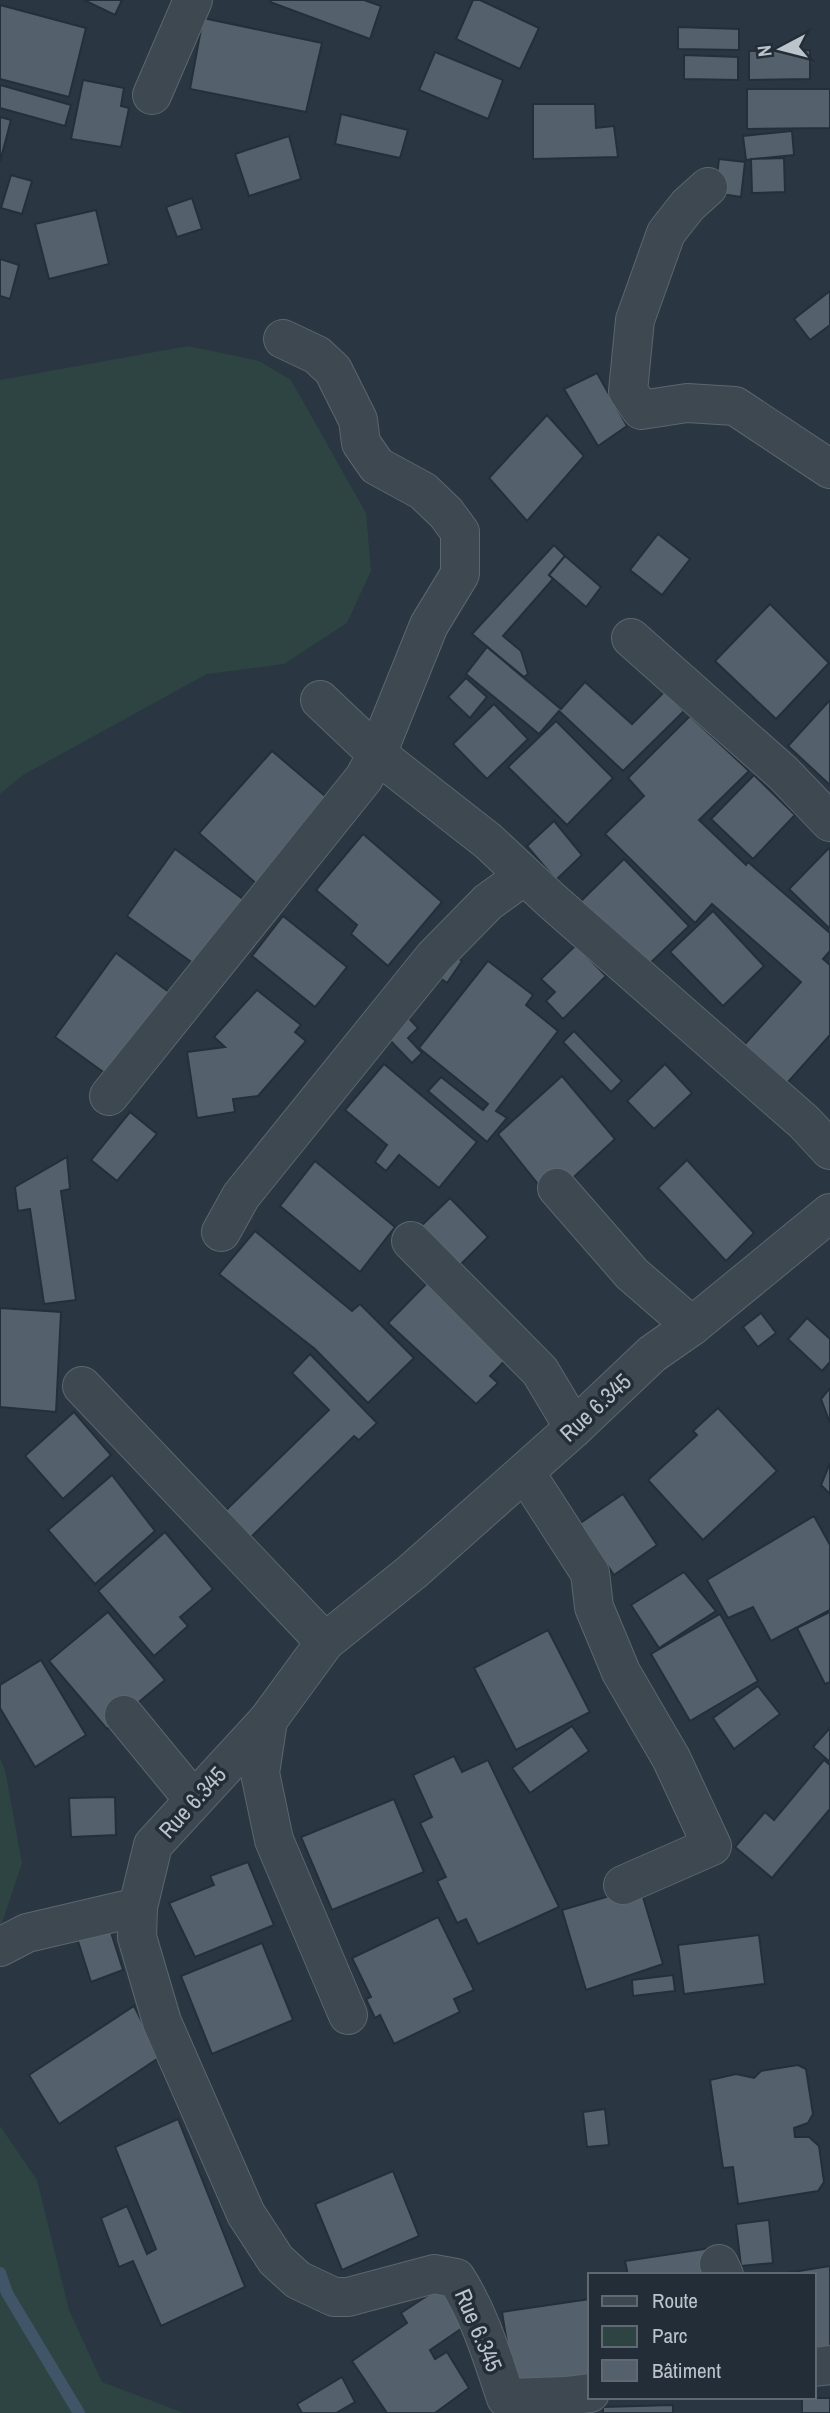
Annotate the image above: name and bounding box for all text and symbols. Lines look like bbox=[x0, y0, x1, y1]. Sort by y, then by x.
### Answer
north arrow bbox=[746, 14, 816, 84]
text: N bbox=[751, 44, 778, 58]
street label: Rue 6.345 bbox=[553, 1366, 637, 1448]
street label: Rue 6.345 bbox=[151, 1759, 233, 1845]
legend bbox=[588, 2273, 816, 2399]
street label: Rue 6.345 bbox=[448, 2284, 510, 2376]
text: Route bbox=[652, 2286, 698, 2315]
text: Parc bbox=[652, 2321, 687, 2350]
text: Bâtiment bbox=[652, 2356, 721, 2385]

